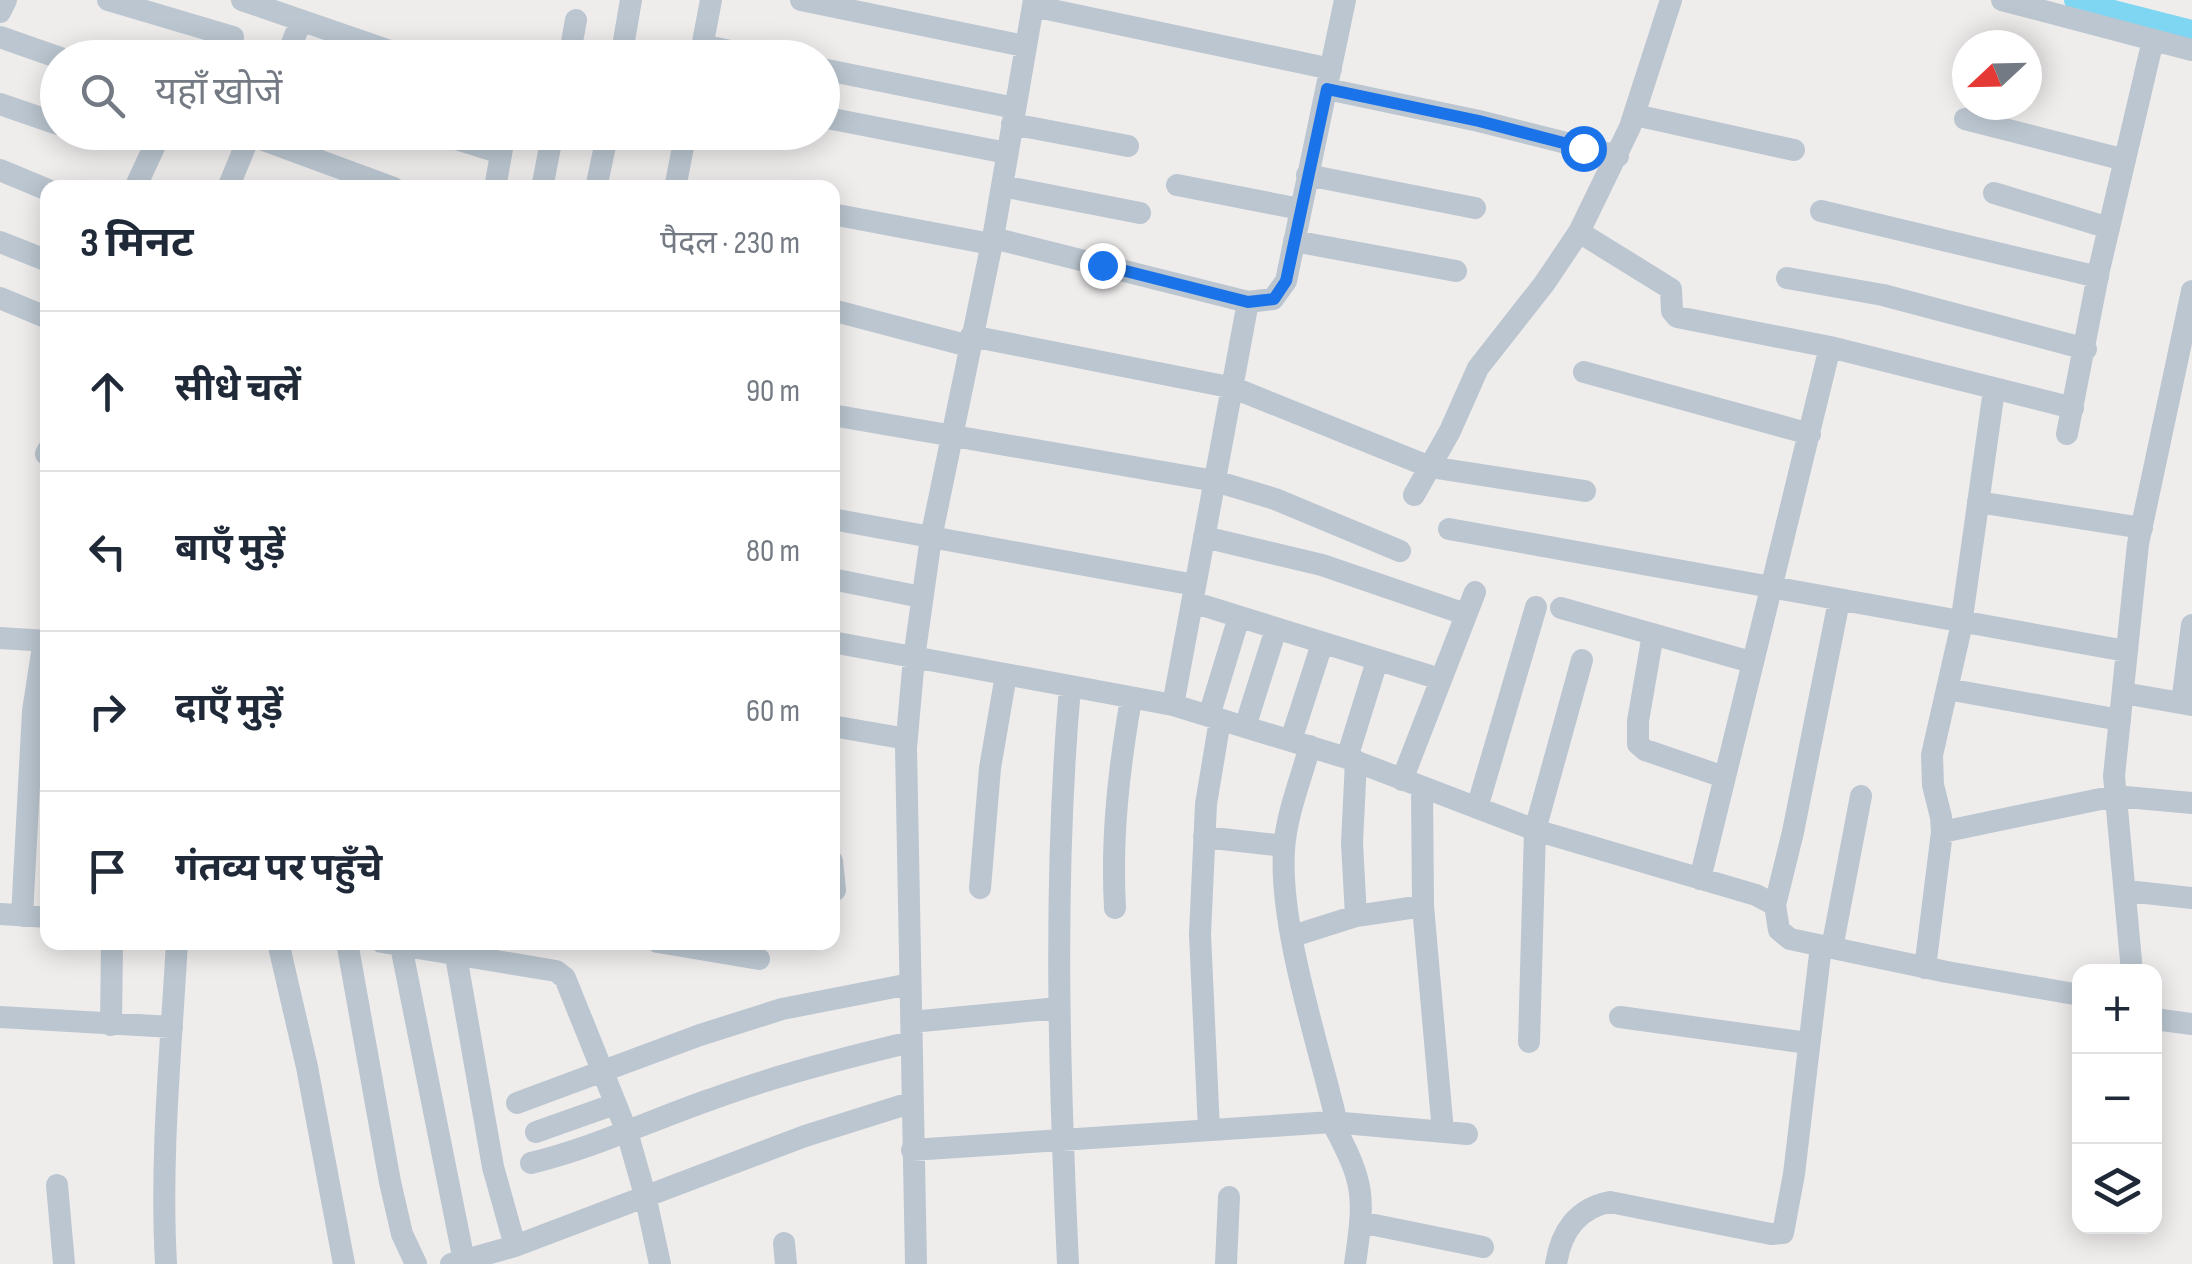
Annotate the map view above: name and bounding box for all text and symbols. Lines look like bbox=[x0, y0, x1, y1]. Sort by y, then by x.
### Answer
north arrow bbox=[1952, 30, 2042, 120]
search box bbox=[40, 40, 840, 150]
icon: search bbox=[75, 68, 130, 123]
text: यहाँ खोजें bbox=[155, 70, 282, 115]
route start bbox=[1561, 126, 1607, 172]
text: 3 मिनट bbox=[80, 218, 194, 269]
text: पैदल · 230 m bbox=[660, 224, 800, 263]
route end bbox=[1080, 243, 1126, 289]
icon: ahead bbox=[80, 364, 135, 419]
text: सीधे चलें bbox=[175, 366, 301, 411]
text: 90 m bbox=[746, 372, 800, 411]
icon: left bbox=[80, 524, 135, 579]
text: बाएँ मुड़ें bbox=[175, 526, 285, 571]
text: 80 m bbox=[746, 532, 800, 571]
icon: right bbox=[80, 684, 135, 739]
text: दाएँ मुड़ें bbox=[175, 686, 283, 731]
text: 60 m bbox=[746, 692, 800, 731]
icon: arrive bbox=[80, 844, 135, 899]
text: गंतव्य पर पहुँचे bbox=[175, 846, 382, 891]
map controls bbox=[2072, 964, 2162, 1234]
button: + bbox=[2072, 964, 2162, 1054]
button: − bbox=[2072, 1054, 2162, 1144]
button: layers bbox=[2072, 1144, 2162, 1234]

